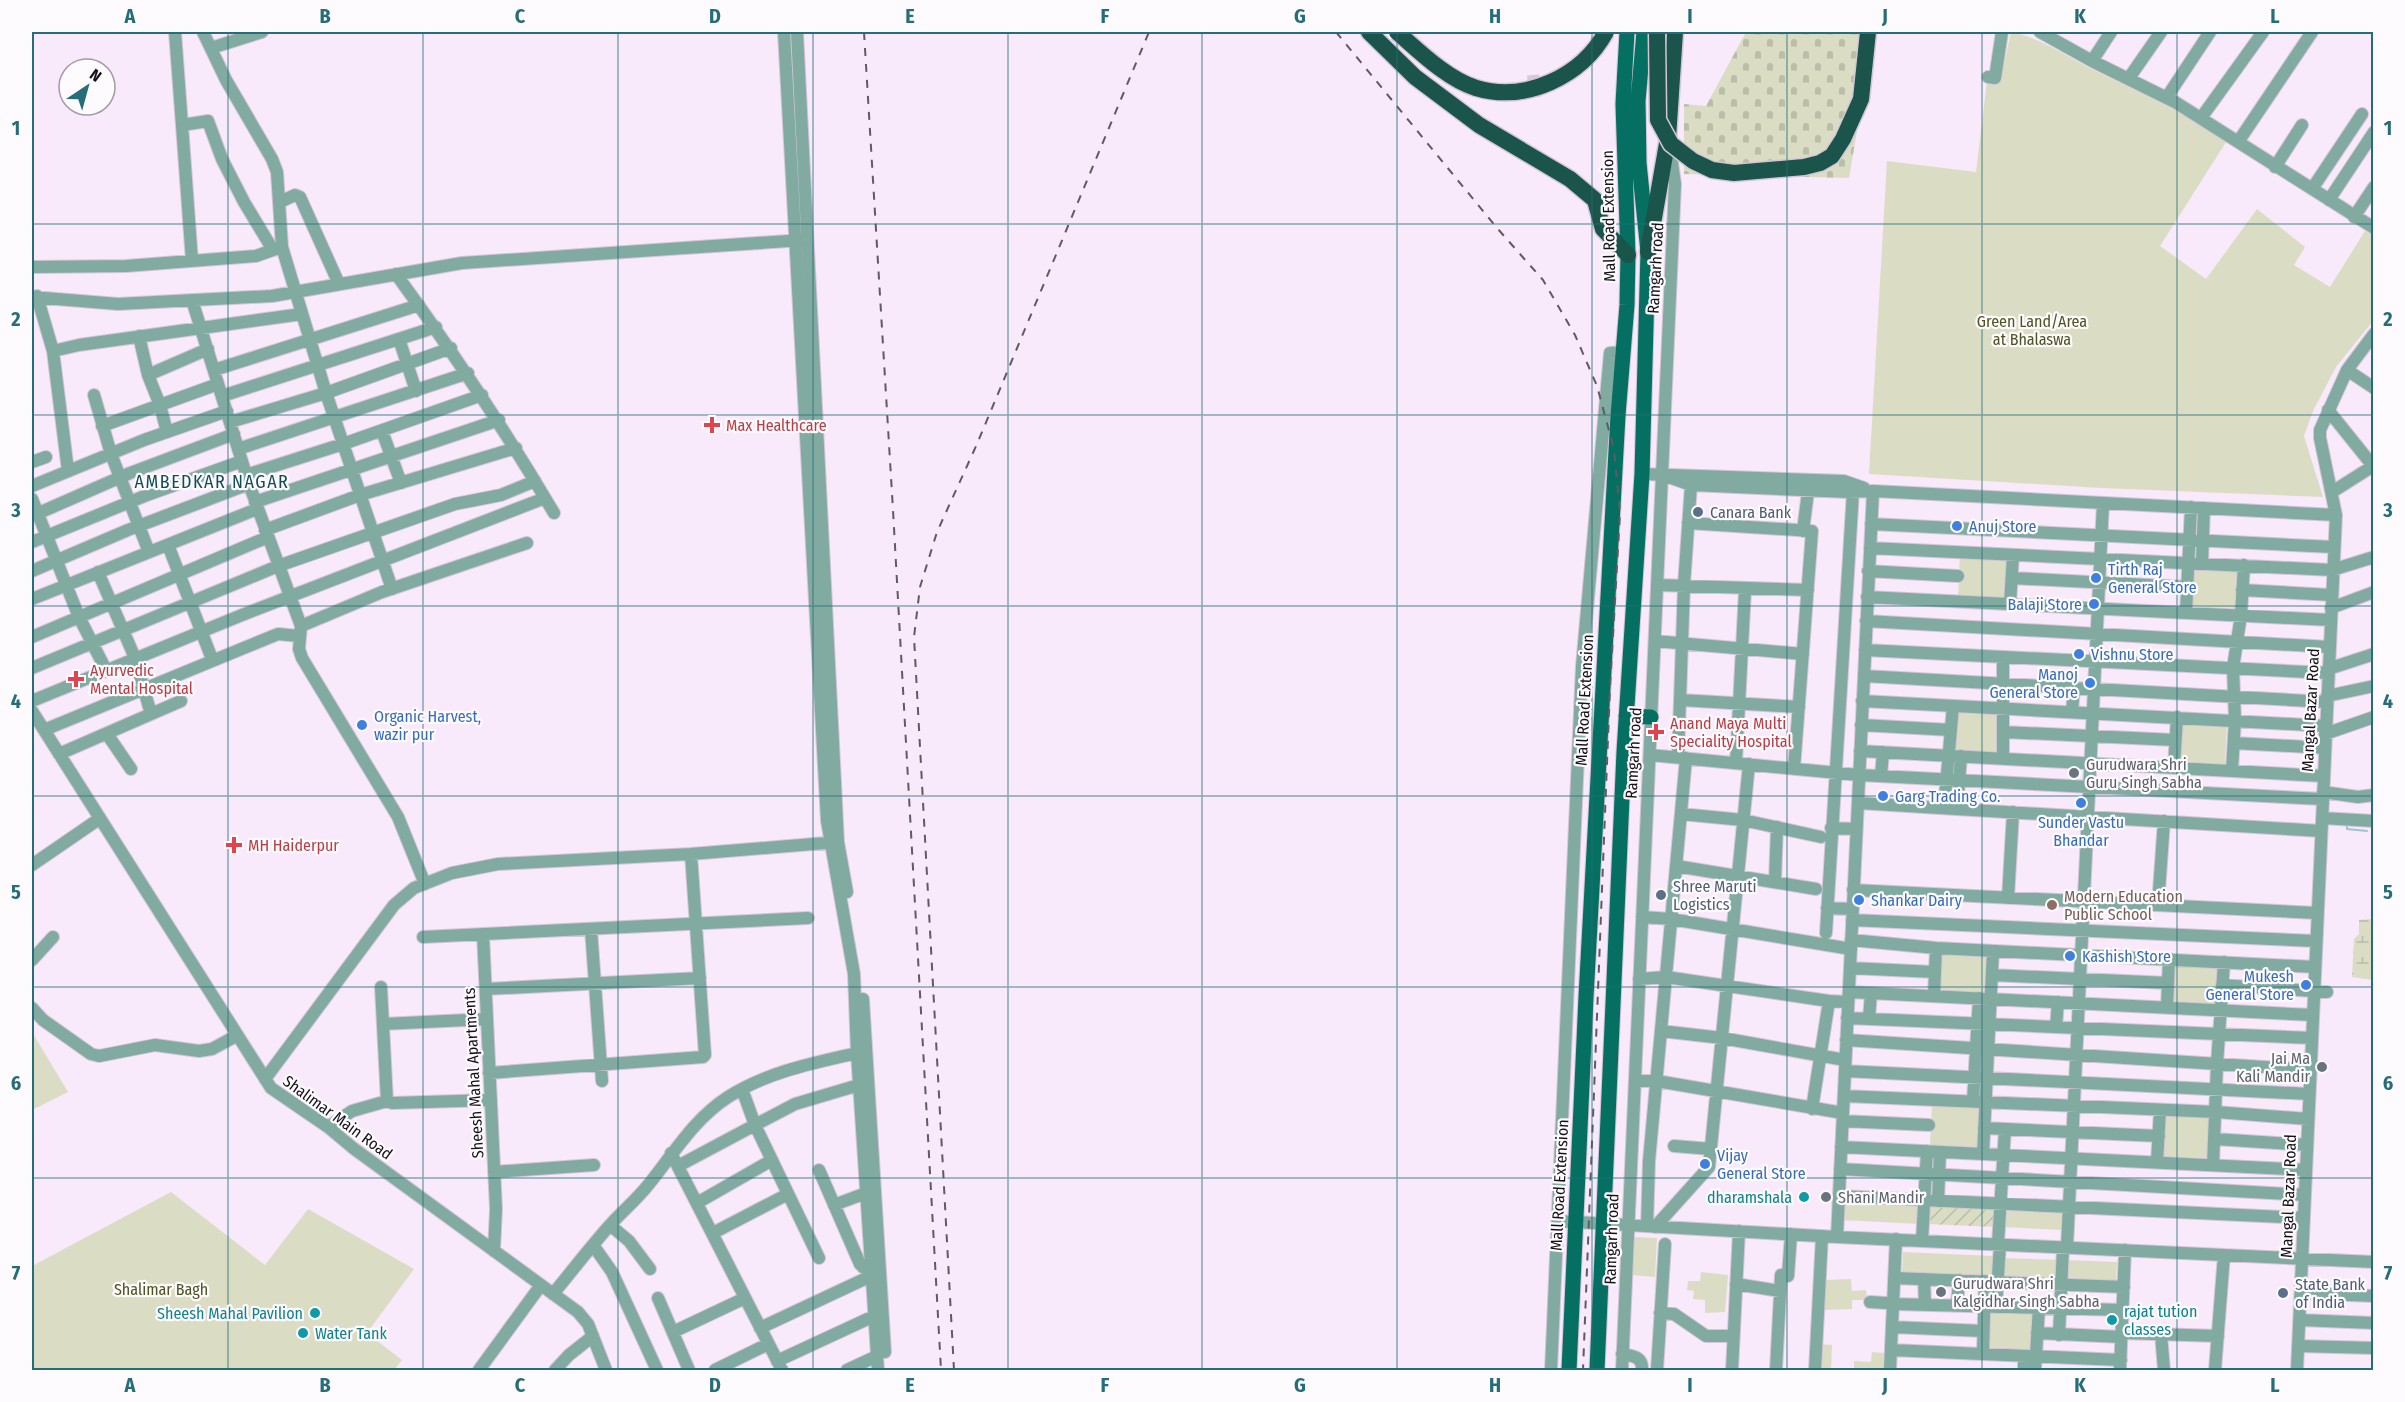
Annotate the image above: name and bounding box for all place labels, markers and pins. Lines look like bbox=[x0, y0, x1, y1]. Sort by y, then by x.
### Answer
marker: Max Healthcare bbox=[703, 416, 721, 434]
place label: Max Healthcare bbox=[726, 416, 827, 435]
place label: Canara Bank bbox=[1710, 503, 1792, 522]
marker: Canara Bank bbox=[1691, 505, 1705, 519]
place label: Anuj Store bbox=[1969, 517, 2036, 536]
marker: Anuj Store bbox=[1950, 519, 1964, 533]
place label: Tirth Raj General Store bbox=[2108, 560, 2197, 597]
marker: Tirth Raj General Store bbox=[2089, 571, 2103, 585]
place label: Balaji Store bbox=[2008, 595, 2082, 614]
marker: Balaji Store bbox=[2087, 597, 2101, 611]
place label: Vishnu Store bbox=[2091, 645, 2173, 664]
marker: Vishnu Store bbox=[2072, 647, 2086, 661]
place label: Ayurvedic Mental Hospital bbox=[90, 661, 193, 698]
place label: Manoj General Store bbox=[1989, 665, 2078, 702]
marker: Ayurvedic Mental Hospital bbox=[67, 670, 85, 688]
marker: Manoj General Store bbox=[2083, 676, 2097, 690]
place label: Organic Harvest, wazir pur bbox=[374, 707, 481, 744]
place label: Anand Maya Multi Speciality Hospital bbox=[1670, 714, 1792, 751]
marker: Organic Harvest, wazir pur bbox=[355, 718, 369, 732]
marker: Anand Maya Multi Speciality Hospital bbox=[1647, 723, 1665, 741]
place label: Gurudwara Shri Guru Singh Sabha bbox=[2086, 755, 2202, 792]
marker: Gurudwara Shri Guru Singh Sabha bbox=[2067, 766, 2081, 780]
place label: Garg Trading Co. bbox=[1895, 787, 2000, 806]
marker: Garg Trading Co. bbox=[1876, 789, 1890, 803]
marker: Sunder Vastu Bhandar bbox=[2074, 796, 2088, 810]
place label: Sunder Vastu Bhandar bbox=[2038, 813, 2124, 850]
marker: MH Haiderpur bbox=[225, 836, 243, 854]
place label: MH Haiderpur bbox=[248, 836, 339, 855]
place label: Shree Maruti Logistics bbox=[1673, 877, 1757, 914]
place label: Modern Education Public School bbox=[2064, 887, 2183, 924]
marker: Shree Maruti Logistics bbox=[1654, 888, 1668, 902]
place label: Shankar Dairy bbox=[1871, 891, 1963, 910]
marker: Shankar Dairy bbox=[1852, 893, 1866, 907]
marker: Modern Education Public School bbox=[2045, 898, 2059, 912]
place label: Kashish Store bbox=[2082, 947, 2171, 966]
marker: Kashish Store bbox=[2063, 949, 2077, 963]
place label: Mukesh General Store bbox=[2205, 967, 2294, 1004]
marker: Mukesh General Store bbox=[2299, 978, 2313, 992]
place label: Jai Ma Kali Mandir bbox=[2236, 1049, 2310, 1086]
marker: Jai Ma Kali Mandir bbox=[2315, 1060, 2329, 1074]
place label: Vijay General Store bbox=[1717, 1146, 1806, 1183]
marker: Vijay General Store bbox=[1698, 1157, 1712, 1171]
place label: dharamshala bbox=[1707, 1188, 1792, 1207]
place label: Shani Mandir bbox=[1838, 1188, 1925, 1207]
marker: dharamshala bbox=[1797, 1190, 1811, 1204]
marker: Shani Mandir bbox=[1819, 1190, 1833, 1204]
place label: Gurudwara Shri Kalgidhar Singh Sabha bbox=[1953, 1274, 2100, 1311]
place label: State Bank of India bbox=[2295, 1275, 2366, 1312]
marker: Gurudwara Shri Kalgidhar Singh Sabha bbox=[1934, 1285, 1948, 1299]
marker: State Bank of India bbox=[2276, 1286, 2290, 1300]
place label: rajat tution classes bbox=[2124, 1302, 2197, 1339]
place label: Sheesh Mahal Pavilion bbox=[157, 1304, 303, 1323]
marker: Sheesh Mahal Pavilion bbox=[308, 1306, 322, 1320]
marker: rajat tution classes bbox=[2105, 1313, 2119, 1327]
place label: Water Tank bbox=[315, 1324, 387, 1343]
marker: Water Tank bbox=[296, 1326, 310, 1340]

